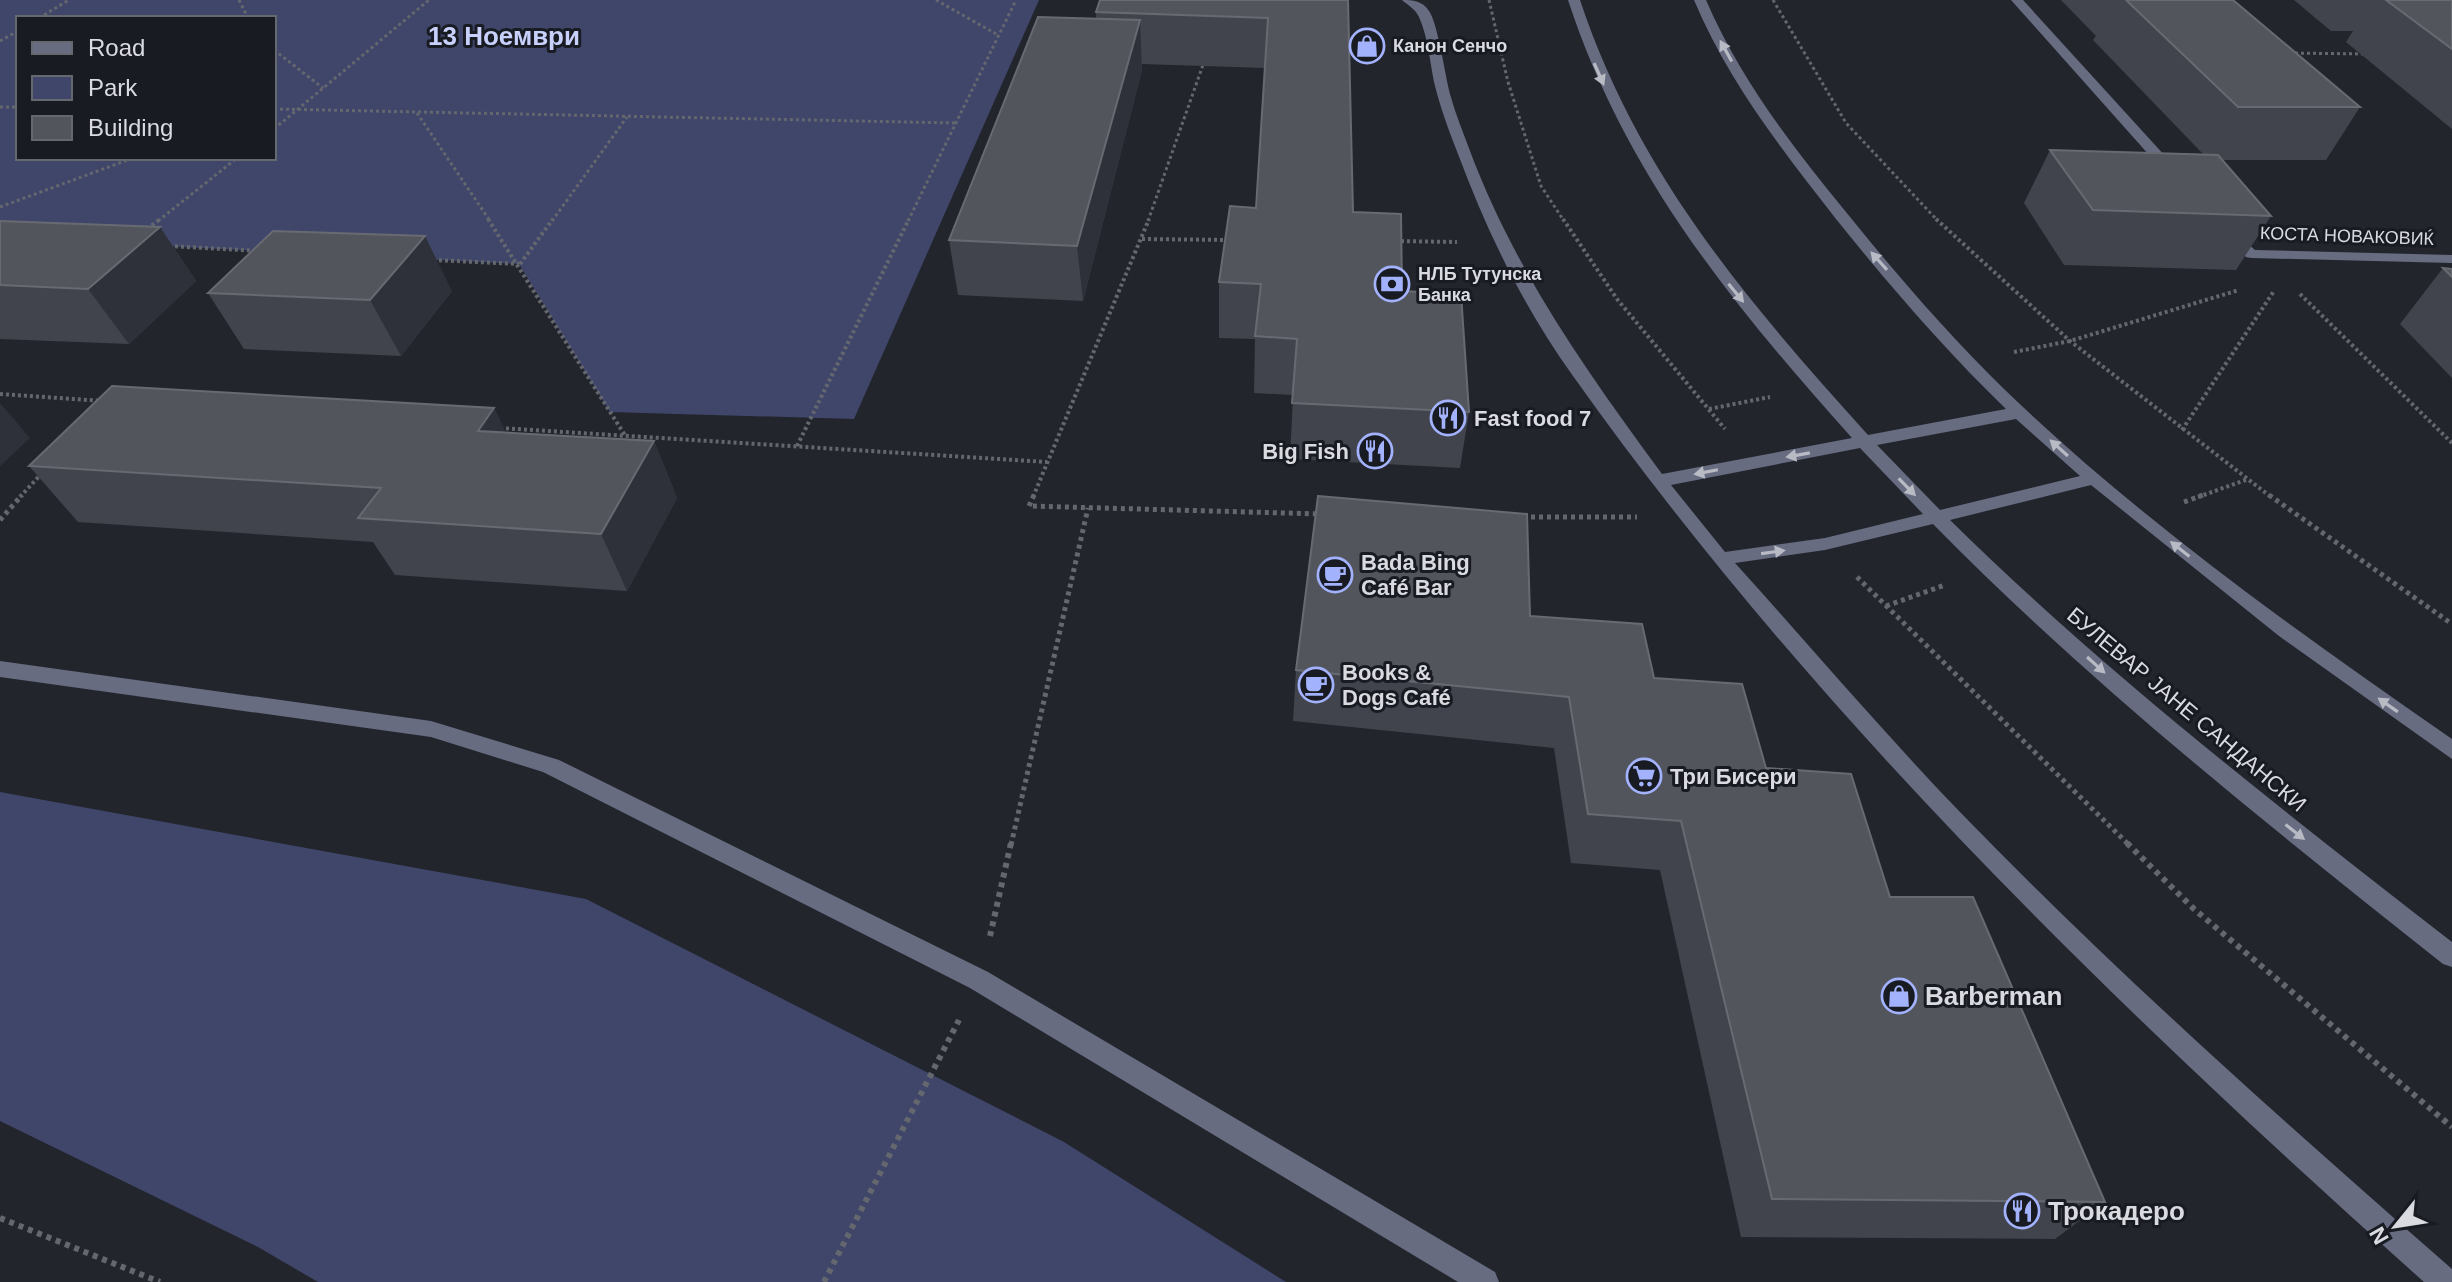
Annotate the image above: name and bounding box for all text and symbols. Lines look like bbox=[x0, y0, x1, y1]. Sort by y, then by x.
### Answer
legend bbox=[16, 16, 276, 160]
district label: 13 Ноември bbox=[428, 21, 580, 51]
shop icon: Канон Сенчо bbox=[1348, 27, 1386, 65]
text: Road bbox=[88, 34, 145, 61]
place label: Канон Сенчо bbox=[1393, 36, 1507, 56]
one-way arrow bbox=[1720, 40, 1734, 62]
one-way arrow bbox=[1592, 62, 1605, 86]
text: Park bbox=[88, 74, 138, 101]
text: Building bbox=[88, 114, 173, 141]
street label: КОСТА НОВАКОВИЌ bbox=[2260, 223, 2435, 249]
one-way arrow bbox=[1870, 252, 1888, 271]
place label: НЛБ Тутунска Банка bbox=[1418, 264, 1542, 305]
bank icon: НЛБ Тутунска Банка bbox=[1373, 265, 1411, 303]
one-way arrow bbox=[1728, 283, 1744, 303]
restaurant icon: Fast food 7 bbox=[1429, 399, 1467, 437]
place label: Fast food 7 bbox=[1474, 406, 1591, 431]
restaurant icon: Big Fish bbox=[1356, 432, 1394, 470]
place label: Big Fish bbox=[1262, 439, 1349, 464]
one-way arrow bbox=[2050, 440, 2069, 458]
one-way arrow bbox=[1785, 450, 1810, 462]
one-way arrow bbox=[1693, 466, 1718, 479]
one-way arrow bbox=[1898, 477, 1916, 496]
one-way arrow bbox=[2170, 541, 2190, 557]
one-way arrow bbox=[1760, 545, 1785, 558]
place label: Bada Bing Café Bar bbox=[1361, 550, 1470, 600]
cafe icon: Bada Bing Café Bar bbox=[1316, 556, 1354, 594]
street label: БУЛЕВАР ЈАНЕ САНДАНСКИ bbox=[2062, 602, 2311, 817]
one-way arrow bbox=[2086, 656, 2106, 673]
place label: Books & Dogs Café bbox=[1342, 660, 1451, 710]
cafe icon: Books & Dogs Café bbox=[1297, 666, 1335, 704]
one-way arrow bbox=[2377, 698, 2398, 713]
supermarket icon: Три Бисери bbox=[1625, 757, 1663, 795]
place label: Три Бисери bbox=[1670, 764, 1796, 789]
one-way arrow bbox=[2285, 823, 2305, 840]
shop icon: Barberman bbox=[1880, 977, 1918, 1015]
place label: Barberman bbox=[1925, 981, 2062, 1011]
north arrow bbox=[2356, 1186, 2436, 1266]
restaurant icon: Трокадеро bbox=[2003, 1192, 2041, 1230]
place label: Трокадеро bbox=[2048, 1196, 2185, 1226]
text: N bbox=[2364, 1223, 2394, 1249]

